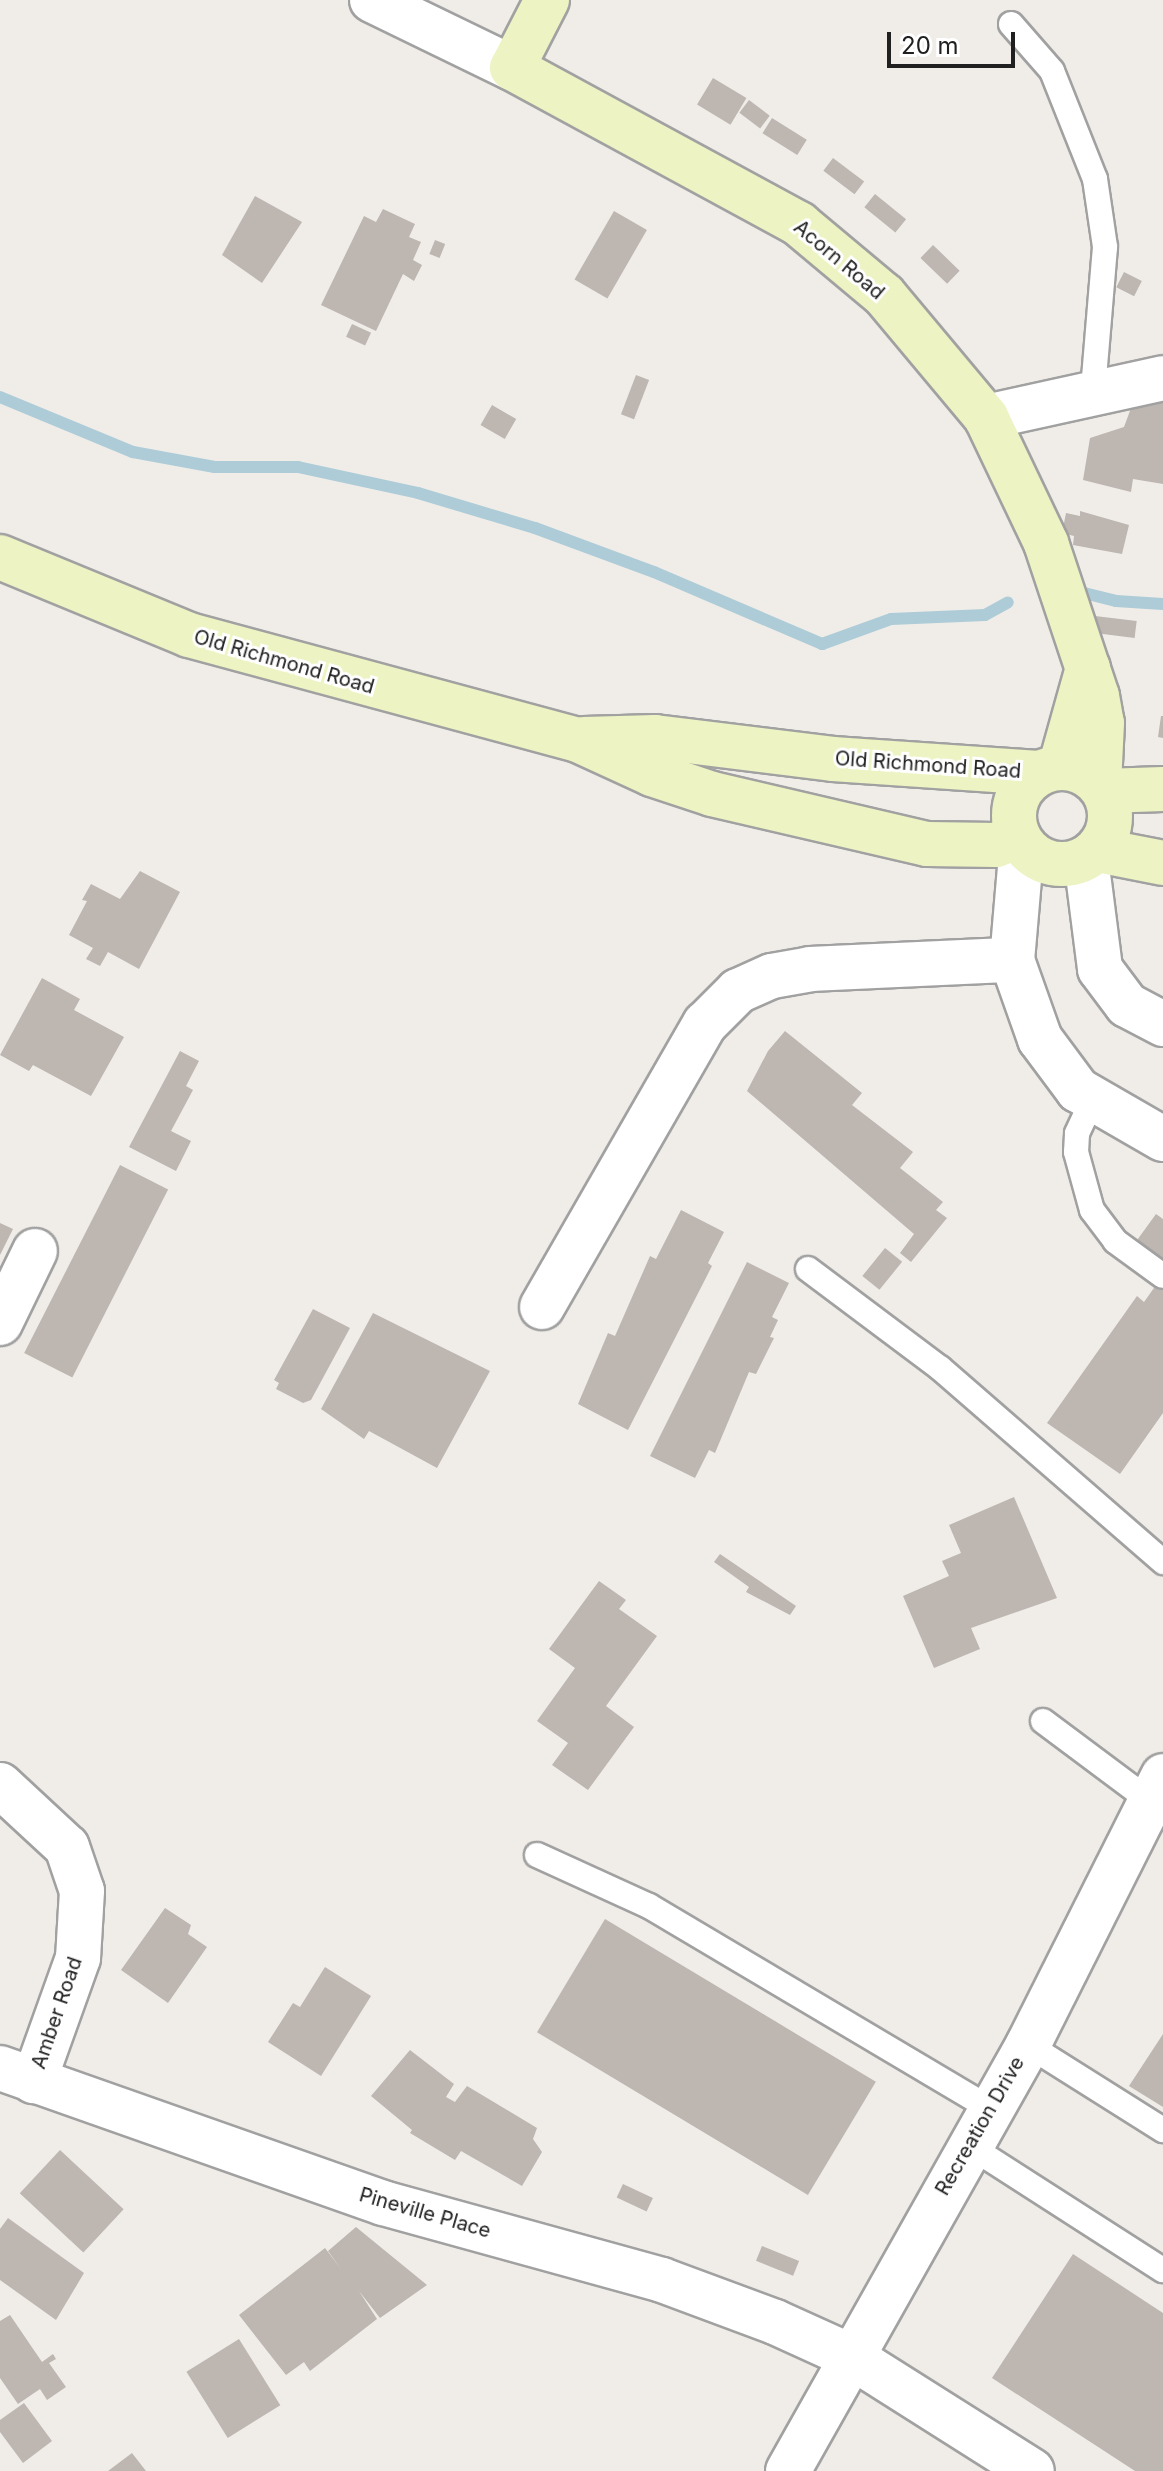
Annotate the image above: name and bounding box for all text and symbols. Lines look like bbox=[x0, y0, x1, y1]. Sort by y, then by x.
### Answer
scale bar bbox=[891, 16, 1019, 66]
text: 20 m bbox=[901, 31, 959, 60]
street label: Acorn Road bbox=[789, 215, 889, 305]
street label: Old Richmond Road bbox=[191, 625, 377, 699]
street label: Old Richmond Road bbox=[834, 747, 1022, 783]
street label: Amber Road bbox=[27, 1954, 87, 2072]
street label: Recreation Drive bbox=[931, 2052, 1029, 2200]
street label: Pineville Place bbox=[356, 2183, 494, 2243]

